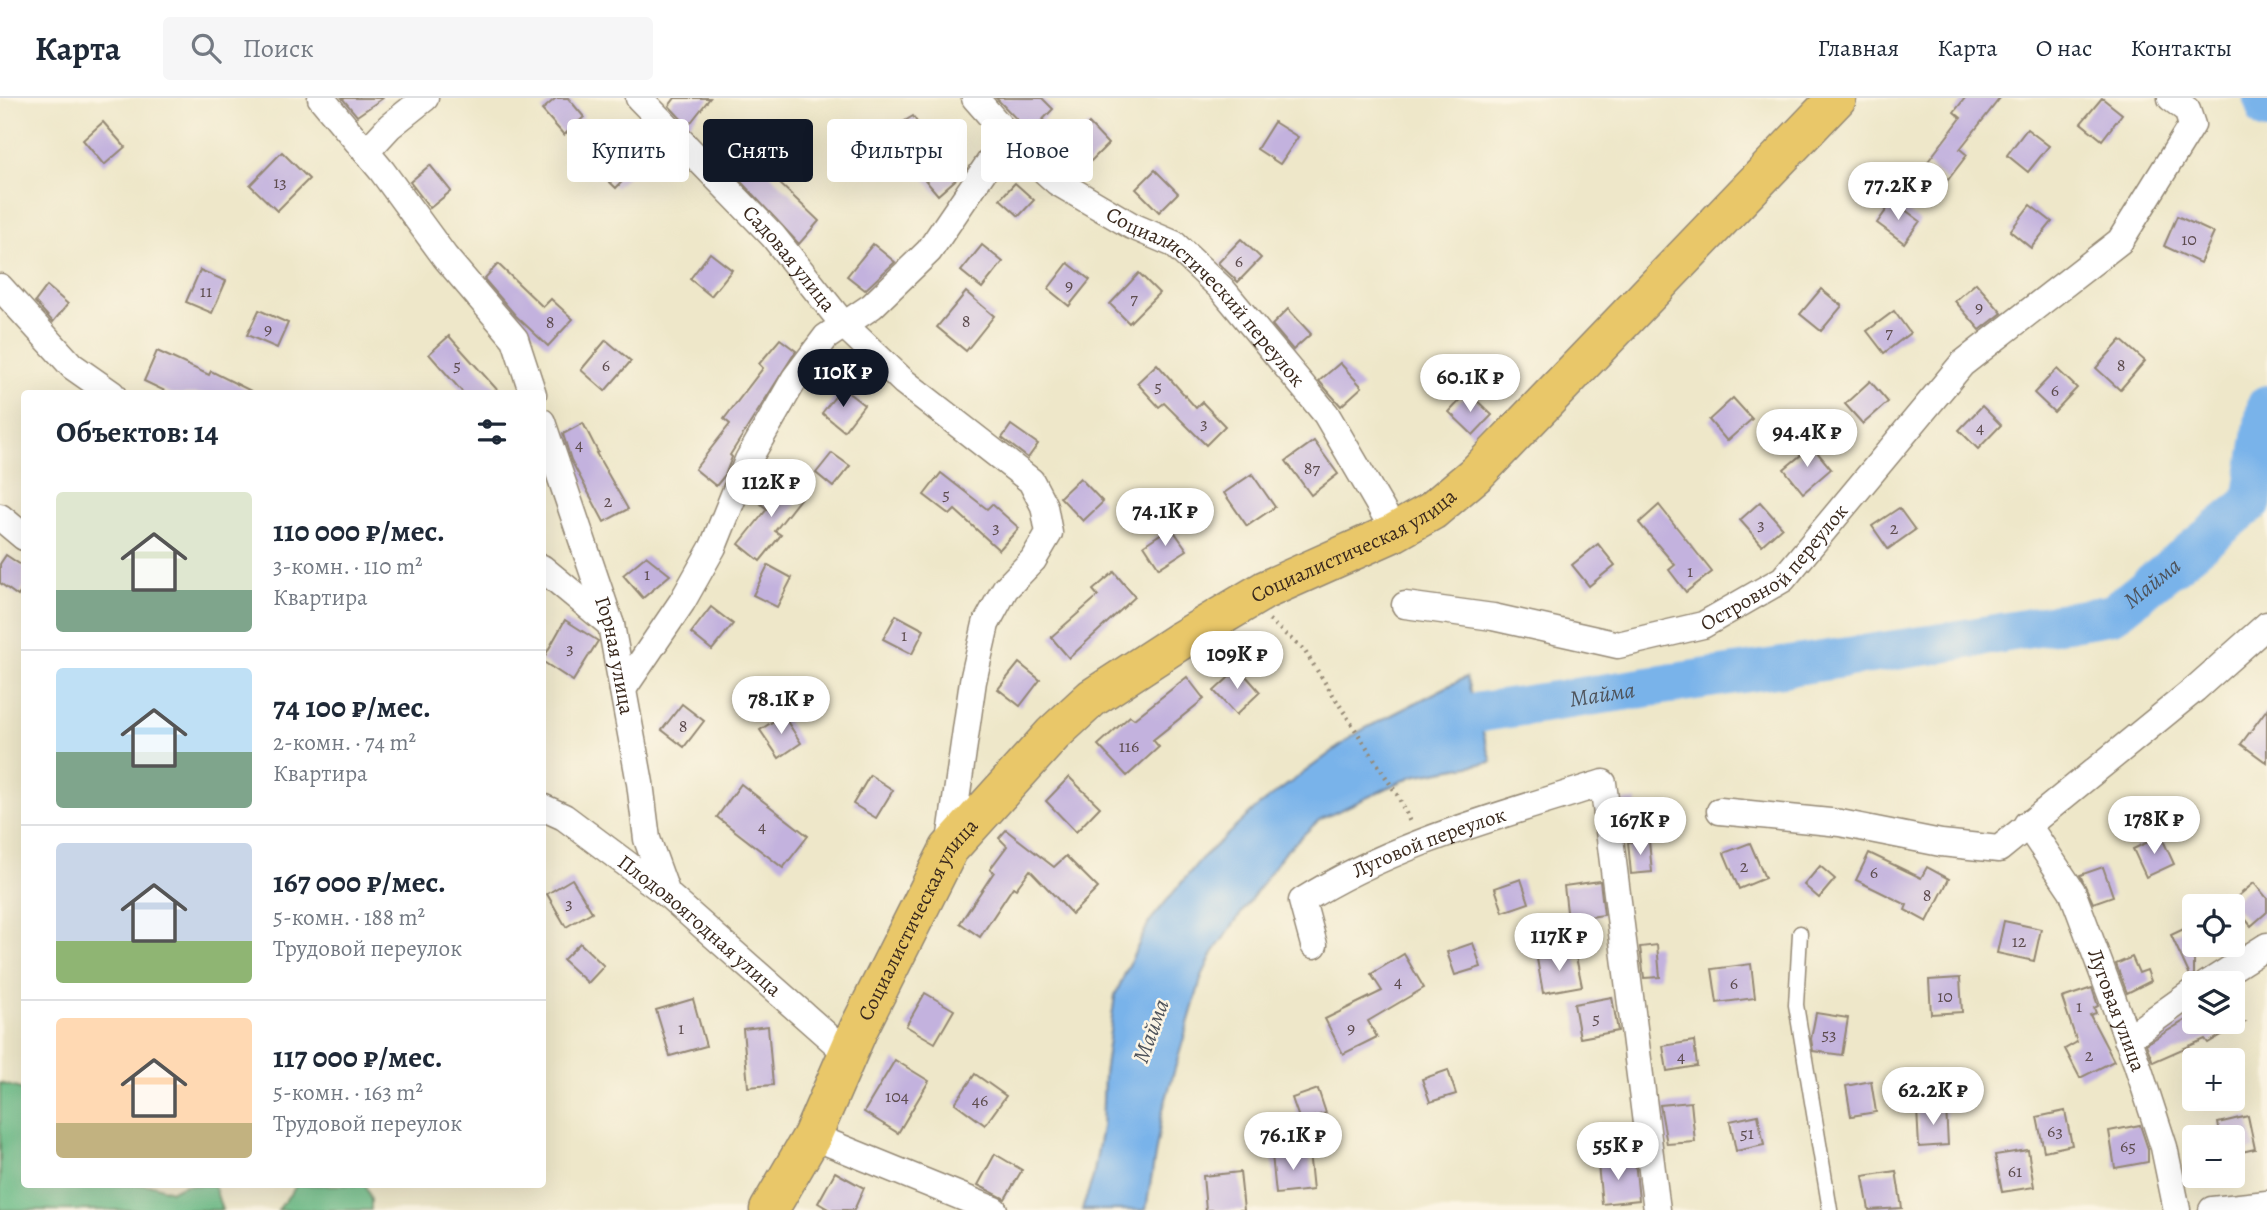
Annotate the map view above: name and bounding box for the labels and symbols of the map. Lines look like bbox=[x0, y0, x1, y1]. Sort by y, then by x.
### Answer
pin: 77.2K ₽ bbox=[1833, 162, 1963, 222]
house number: 13 bbox=[273, 170, 287, 194]
street label: Садовая улица bbox=[736, 199, 842, 318]
street label: Социалистический переулок bbox=[1101, 200, 1312, 393]
house number: 10 bbox=[2181, 227, 2197, 251]
house number: 6 bbox=[1235, 249, 1243, 273]
house number: 9 bbox=[1065, 273, 1073, 297]
house number: 11 bbox=[200, 279, 212, 303]
house number: 7 bbox=[1130, 286, 1138, 310]
house number: 9 bbox=[1975, 295, 1983, 319]
house number: 8 bbox=[962, 309, 970, 333]
house number: 8 bbox=[546, 310, 554, 334]
house number: 9 bbox=[264, 317, 272, 341]
house number: 7 bbox=[1885, 320, 1893, 344]
pin: 110K ₽ bbox=[786, 350, 900, 409]
house number: 5 bbox=[453, 353, 461, 377]
house number: 6 bbox=[602, 353, 610, 377]
house number: 8 bbox=[2117, 353, 2125, 377]
pin: 60.1K ₽ bbox=[1405, 354, 1535, 414]
house number: 5 bbox=[1154, 374, 1162, 398]
house number: 6 bbox=[2051, 378, 2059, 402]
pin: 94.4K ₽ bbox=[1742, 410, 1872, 469]
house number: 3 bbox=[1200, 411, 1208, 435]
house number: 4 bbox=[1976, 415, 1984, 439]
house number: 4 bbox=[575, 432, 583, 456]
house number: 87 bbox=[1304, 456, 1321, 480]
pin: 112K ₽ bbox=[714, 460, 828, 519]
house number: 5 bbox=[942, 482, 950, 506]
street label: Социалистическая улица bbox=[1245, 482, 1463, 609]
house number: 2 bbox=[604, 489, 613, 513]
pin: 74.1K ₽ bbox=[1100, 489, 1230, 548]
street label: Островной переулок bbox=[1695, 497, 1854, 638]
house number: 3 bbox=[1757, 512, 1765, 536]
house number: 3 bbox=[992, 515, 1000, 539]
house number: 2 bbox=[1890, 516, 1899, 540]
water label: Майма bbox=[2117, 550, 2187, 615]
house number: 1 bbox=[1687, 559, 1693, 583]
house number: 1 bbox=[644, 562, 650, 586]
street label: Горная улица bbox=[588, 592, 641, 717]
house number: 1 bbox=[901, 623, 907, 647]
pin: 109K ₽ bbox=[1180, 632, 1294, 691]
house number: 3 bbox=[566, 636, 574, 660]
water label: Майма bbox=[1567, 674, 1637, 714]
pin: 78.1K ₽ bbox=[716, 676, 846, 736]
house number: 8 bbox=[679, 714, 687, 738]
house number: 116 bbox=[1119, 734, 1139, 758]
pin: 178K ₽ bbox=[2097, 796, 2211, 856]
pin: 167K ₽ bbox=[1583, 798, 1697, 857]
street label: Луговой переулок bbox=[1347, 800, 1509, 885]
street label: Социалистическая улица bbox=[851, 812, 984, 1025]
house number: 4 bbox=[758, 814, 766, 838]
street label: Плодовоягодная улица bbox=[612, 848, 788, 1003]
house number: 2 bbox=[1740, 854, 1749, 878]
house number: 6 bbox=[1870, 860, 1878, 884]
house number: 8 bbox=[1923, 883, 1931, 907]
house number: 3 bbox=[565, 891, 573, 915]
pin: 117K ₽ bbox=[1502, 914, 1616, 973]
house number: 12 bbox=[2012, 929, 2027, 953]
street label: Луговая улица bbox=[2081, 945, 2153, 1076]
house number: 4 bbox=[1394, 969, 1402, 993]
house number: 6 bbox=[1730, 971, 1738, 995]
house number: 10 bbox=[1937, 984, 1953, 1008]
house number: 1 bbox=[2076, 994, 2082, 1018]
water label: Майма bbox=[1125, 995, 1177, 1067]
house number: 5 bbox=[1592, 1006, 1600, 1030]
house number: 1 bbox=[678, 1016, 684, 1040]
house number: 9 bbox=[1347, 1016, 1355, 1040]
house number: 53 bbox=[1821, 1022, 1837, 1046]
house number: 2 bbox=[2085, 1043, 2094, 1067]
house number: 4 bbox=[1677, 1044, 1685, 1068]
pin: 62.2K ₽ bbox=[1868, 1068, 1998, 1127]
house number: 104 bbox=[885, 1084, 909, 1108]
house number: 46 bbox=[972, 1088, 988, 1112]
pin: 76.1K ₽ bbox=[1228, 1112, 1358, 1172]
house number: 63 bbox=[2047, 1119, 2063, 1143]
house number: 51 bbox=[1740, 1121, 1754, 1145]
pin: 55K ₽ bbox=[1569, 1122, 1667, 1182]
house number: 65 bbox=[2120, 1134, 2136, 1158]
house number: 61 bbox=[2008, 1159, 2022, 1183]

